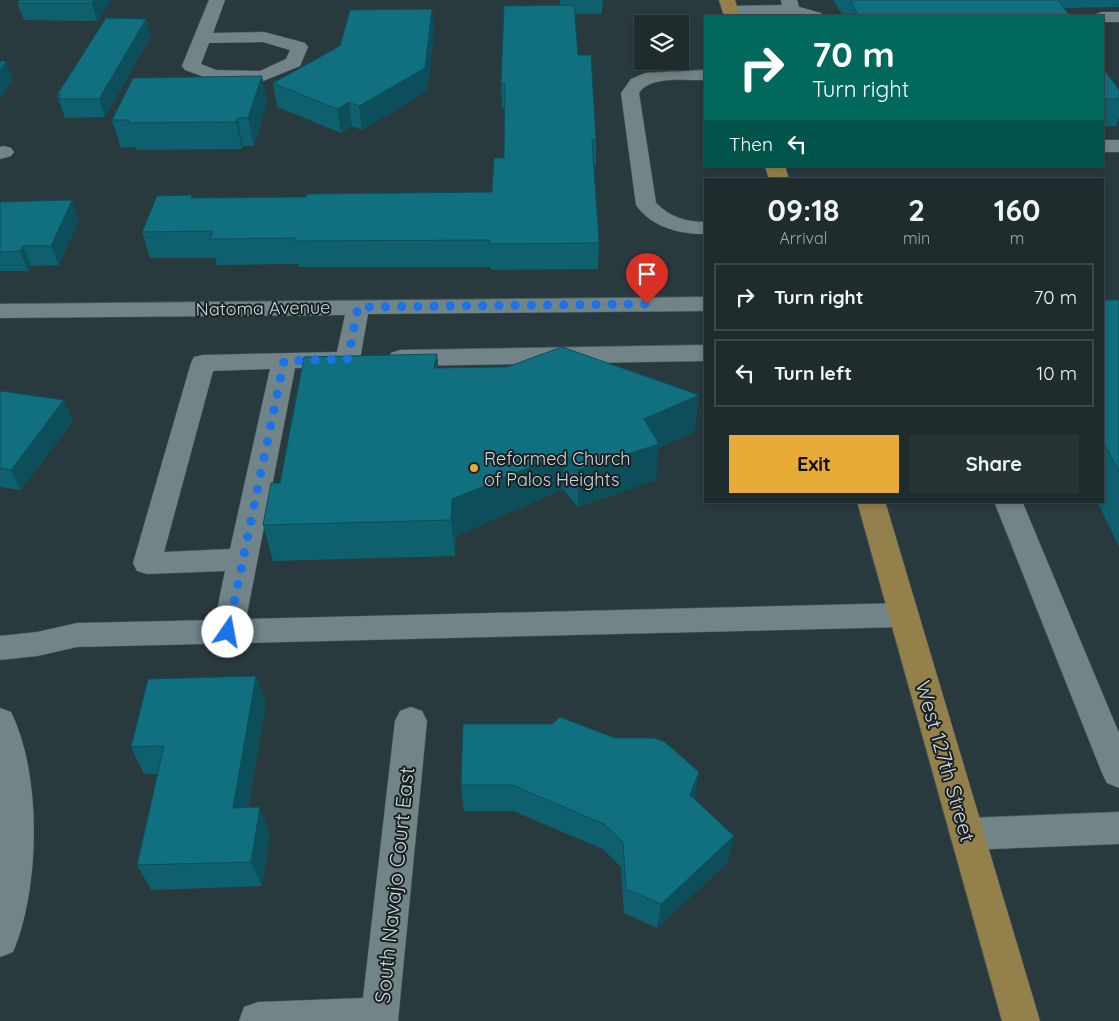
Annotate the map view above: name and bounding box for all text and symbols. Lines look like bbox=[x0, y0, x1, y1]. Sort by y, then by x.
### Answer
map controls bbox=[634, 15, 689, 70]
button: layers bbox=[634, 15, 689, 70]
text: 70 m bbox=[812, 32, 895, 76]
icon: right bbox=[729, 35, 794, 100]
text: Turn right bbox=[812, 75, 909, 103]
icon: left bbox=[783, 130, 811, 158]
text: Then bbox=[729, 132, 773, 156]
text: 09:18 bbox=[768, 191, 839, 229]
text: 2 bbox=[908, 191, 925, 229]
text: 160 bbox=[994, 191, 1040, 229]
text: Arrival bbox=[779, 228, 827, 248]
text: min bbox=[903, 228, 930, 248]
text: m bbox=[1010, 228, 1024, 248]
pin bbox=[626, 253, 668, 304]
icon: arrive bbox=[633, 260, 661, 288]
icon: right bbox=[731, 283, 759, 311]
text: Turn right bbox=[774, 285, 863, 309]
text: 70 m bbox=[1033, 285, 1077, 309]
street label: Natoma Avenue bbox=[195, 295, 331, 321]
icon: left bbox=[731, 359, 759, 387]
text: Turn left bbox=[774, 361, 852, 385]
text: 10 m bbox=[1036, 361, 1077, 385]
button: Exit bbox=[729, 435, 899, 493]
button: Share bbox=[909, 435, 1079, 493]
place label: Reformed Church of Palos Heights bbox=[484, 447, 630, 491]
marker: Reformed Church of Palos Heights bbox=[468, 462, 480, 474]
position arrow bbox=[201, 605, 253, 657]
street label: West 127th Street bbox=[911, 677, 981, 845]
street label: South Navajo Court East bbox=[369, 765, 419, 1005]

